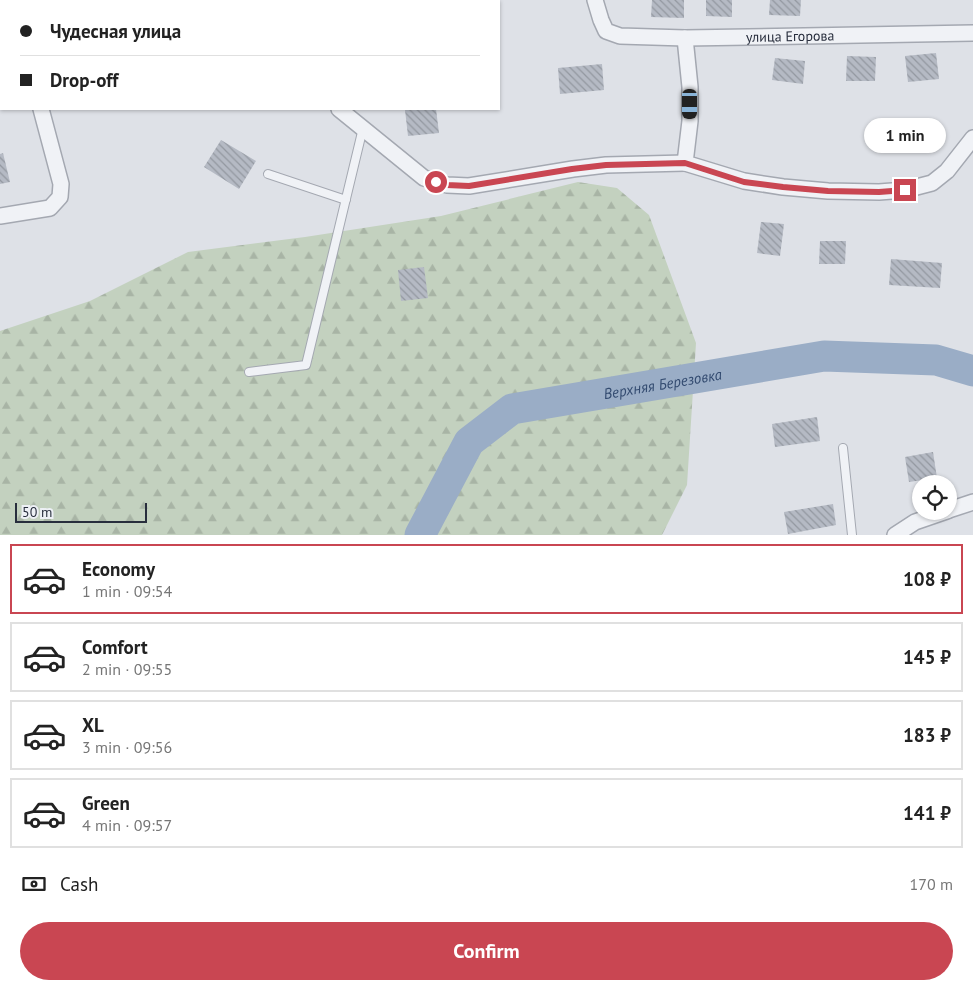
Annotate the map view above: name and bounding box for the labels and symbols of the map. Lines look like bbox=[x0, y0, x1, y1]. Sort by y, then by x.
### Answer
street label: улица Егорова bbox=[746, 26, 835, 46]
car bbox=[682, 89, 697, 119]
callout: 1 min bbox=[864, 118, 946, 152]
route start bbox=[425, 171, 447, 193]
route end bbox=[894, 179, 916, 201]
water label: Верхняя Березовка bbox=[602, 364, 724, 403]
scale bar bbox=[15, 500, 148, 523]

